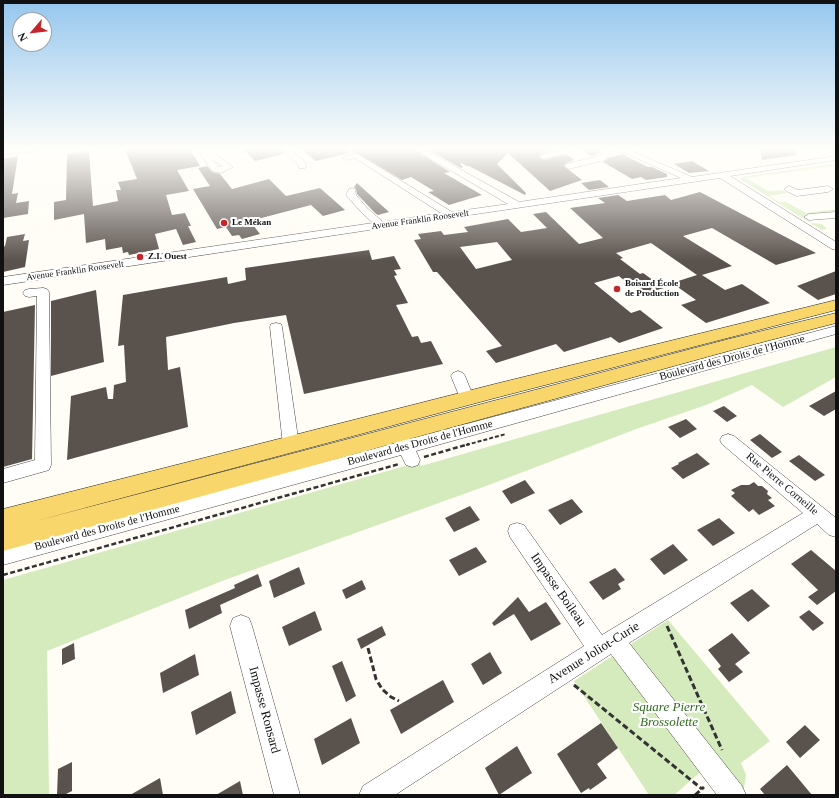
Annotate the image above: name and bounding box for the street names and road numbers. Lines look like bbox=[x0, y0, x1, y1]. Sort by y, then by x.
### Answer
street label: Avenue Franklin Roosevelt bbox=[371, 208, 469, 232]
street label: Avenue Franklin Roosevelt bbox=[26, 259, 124, 283]
street label: Boulevard des Droits de l'Homme bbox=[658, 332, 806, 384]
street label: Boulevard des Droits de l'Homme bbox=[346, 417, 494, 469]
street label: Rue Pierre Corneille bbox=[743, 450, 821, 518]
street label: Boulevard des Droits de l'Homme bbox=[33, 502, 181, 554]
street label: Impasse Boileau bbox=[527, 550, 589, 630]
street label: Avenue Joliot-Curie bbox=[545, 619, 643, 687]
street label: Impasse Ronsard bbox=[245, 665, 283, 755]

